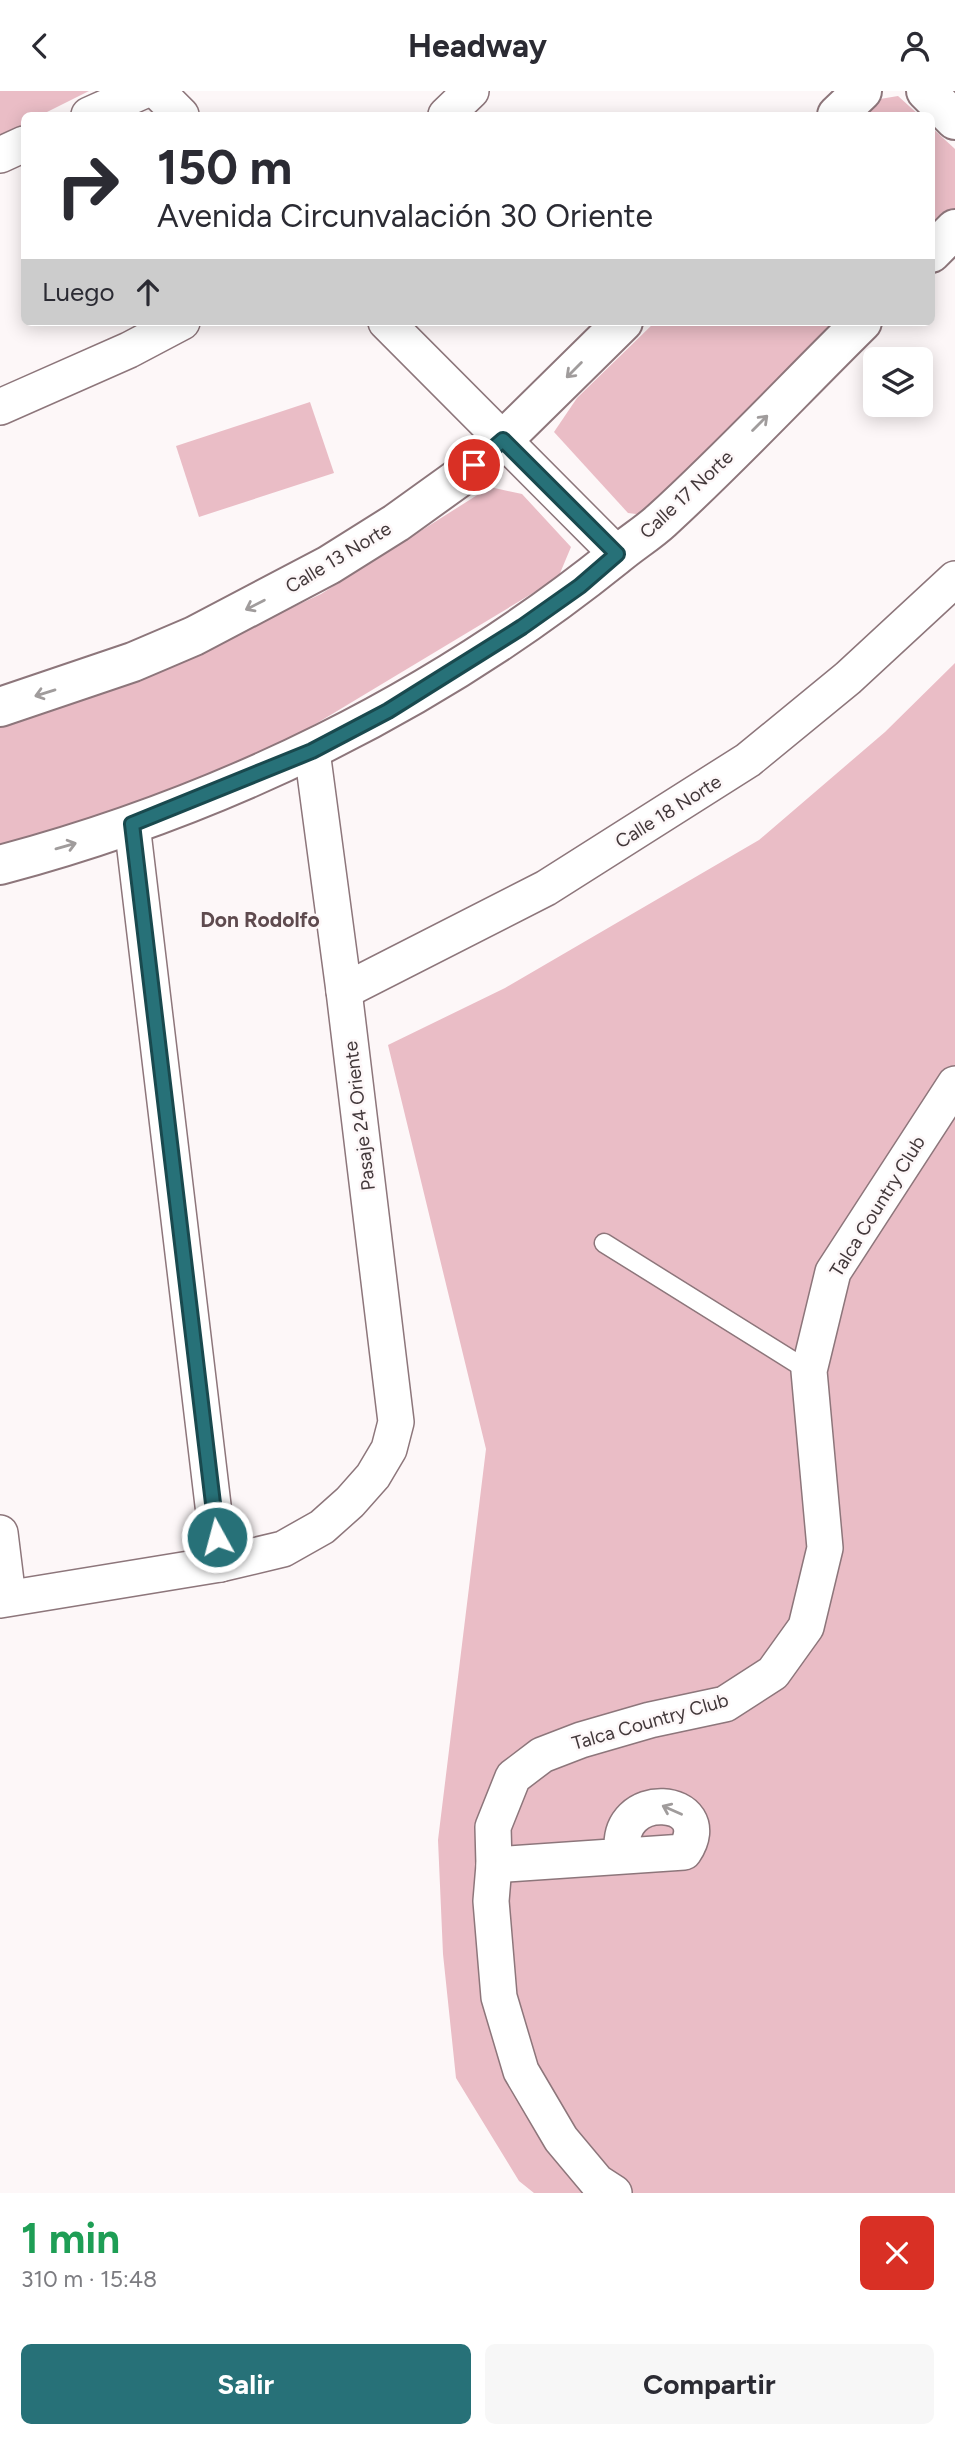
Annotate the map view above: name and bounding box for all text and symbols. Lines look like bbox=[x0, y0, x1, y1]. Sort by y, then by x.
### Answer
icon: back bbox=[21, 27, 59, 65]
text: Headway bbox=[408, 27, 547, 65]
icon: person bbox=[896, 27, 934, 65]
text: 150 m bbox=[157, 137, 292, 196]
icon: right bbox=[42, 140, 133, 231]
text: Avenida Circunvalación 30 Oriente bbox=[157, 197, 653, 235]
icon: ahead bbox=[129, 273, 167, 311]
text: Luego bbox=[42, 276, 115, 308]
map controls bbox=[863, 347, 933, 417]
button: layers bbox=[863, 347, 933, 417]
one-way arrow bbox=[566, 361, 583, 378]
one-way arrow bbox=[751, 415, 768, 432]
pin bbox=[444, 435, 504, 495]
street label: Calle 17 Norte bbox=[635, 445, 738, 543]
icon: arrive bbox=[455, 446, 493, 484]
street label: Calle 13 Norte bbox=[281, 517, 395, 598]
one-way arrow bbox=[245, 599, 266, 613]
one-way arrow bbox=[34, 687, 56, 700]
street label: Calle 18 Norte bbox=[611, 770, 726, 853]
one-way arrow bbox=[54, 839, 76, 852]
district label: Don Rodolfo bbox=[200, 907, 320, 932]
street label: Pasaje 24 Oriente bbox=[339, 1040, 380, 1192]
street label: Talca Country Club bbox=[825, 1132, 930, 1281]
position arrow bbox=[180, 1500, 254, 1574]
street label: Talca Country Club bbox=[569, 1688, 731, 1755]
one-way arrow bbox=[662, 1803, 683, 1816]
text: 1 min bbox=[21, 2213, 120, 2264]
button: close bbox=[860, 2216, 934, 2290]
text: 310 m · 15:48 bbox=[21, 2265, 157, 2293]
button: Salir bbox=[21, 2344, 471, 2424]
button: Compartir bbox=[485, 2344, 934, 2424]

